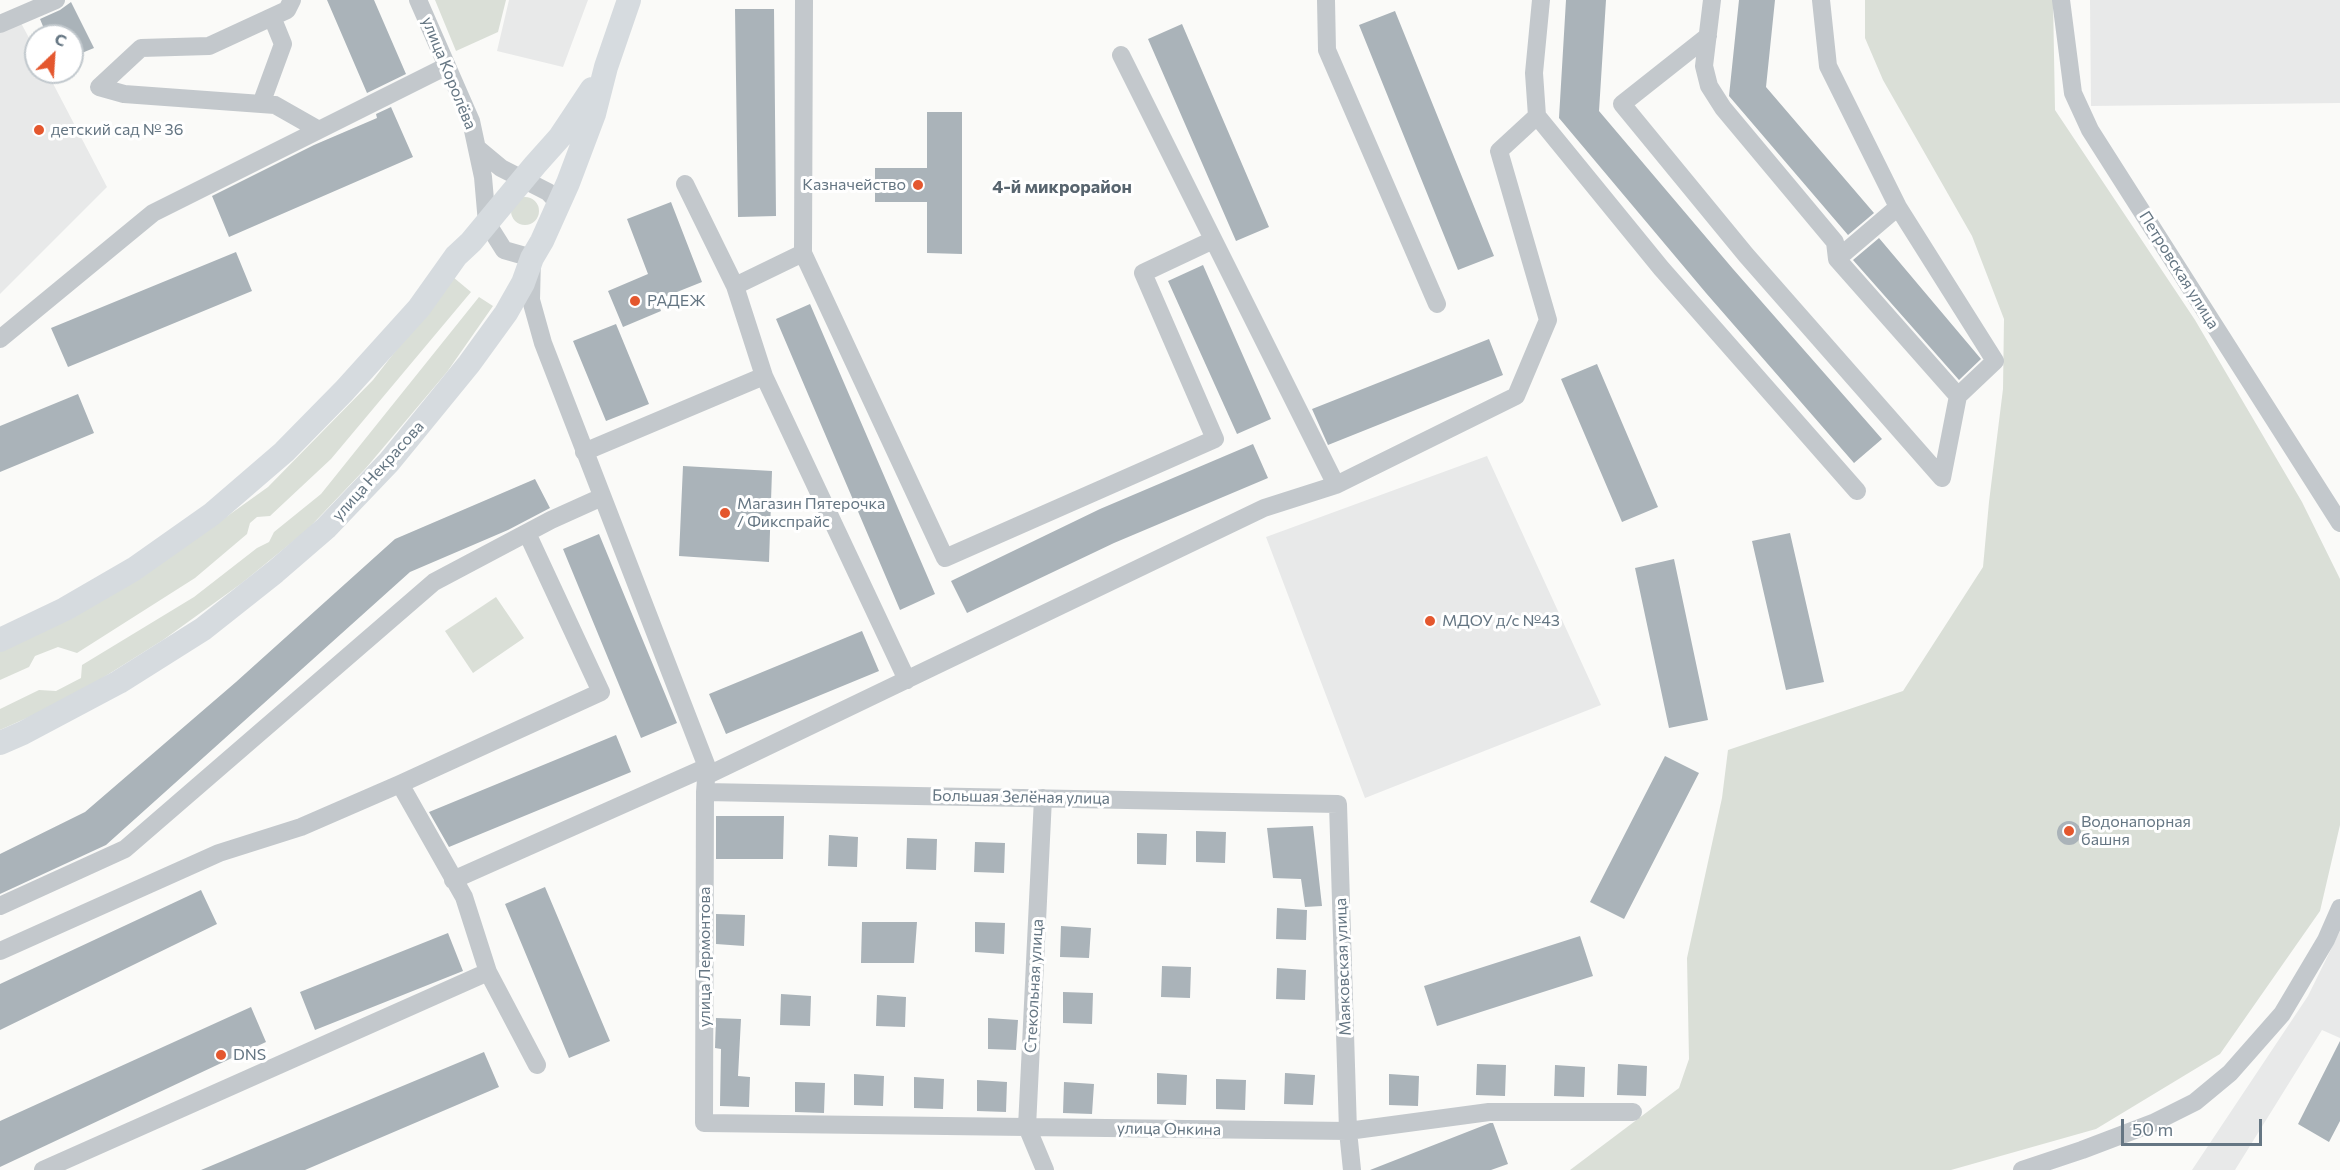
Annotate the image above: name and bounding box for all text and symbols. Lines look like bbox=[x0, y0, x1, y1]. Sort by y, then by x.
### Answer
street label: улица Королёва bbox=[418, 14, 480, 132]
north arrow bbox=[24, 24, 84, 84]
text: С bbox=[52, 28, 70, 50]
place label: детский сад № 36 bbox=[51, 120, 183, 140]
marker: детский сад № 36 bbox=[32, 123, 46, 137]
place label: Казначейство bbox=[802, 175, 906, 195]
district label: 4-й микрорайон bbox=[992, 176, 1132, 198]
marker: Казначейство bbox=[911, 178, 925, 192]
street label: Петровская улица bbox=[2135, 208, 2223, 332]
place label: РАДЕЖ bbox=[647, 291, 706, 311]
marker: РАДЕЖ bbox=[628, 294, 642, 308]
street label: улица Некрасова bbox=[328, 417, 428, 525]
place label: Магазин Пятерочка / Фикспрайс bbox=[737, 494, 885, 532]
marker: Магазин Пятерочка / Фикспрайс bbox=[718, 506, 732, 520]
place label: МДОУ д/с №43 bbox=[1442, 611, 1560, 631]
marker: МДОУ д/с №43 bbox=[1423, 614, 1437, 628]
street label: Большая Зелёная улица bbox=[932, 786, 1110, 808]
place label: Водонапорная башня bbox=[2081, 812, 2191, 850]
marker: Водонапорная башня bbox=[2062, 824, 2076, 838]
street label: улица Лермонтова bbox=[695, 887, 715, 1027]
street label: Маяковская улица bbox=[1331, 898, 1355, 1036]
street label: Стекольная улица bbox=[1021, 918, 1047, 1054]
place label: DNS bbox=[233, 1045, 266, 1065]
marker: DNS bbox=[214, 1048, 228, 1062]
scale bar bbox=[2124, 1107, 2265, 1145]
street label: улица Онкина bbox=[1117, 1118, 1221, 1140]
text: 50 m bbox=[2132, 1118, 2173, 1140]

